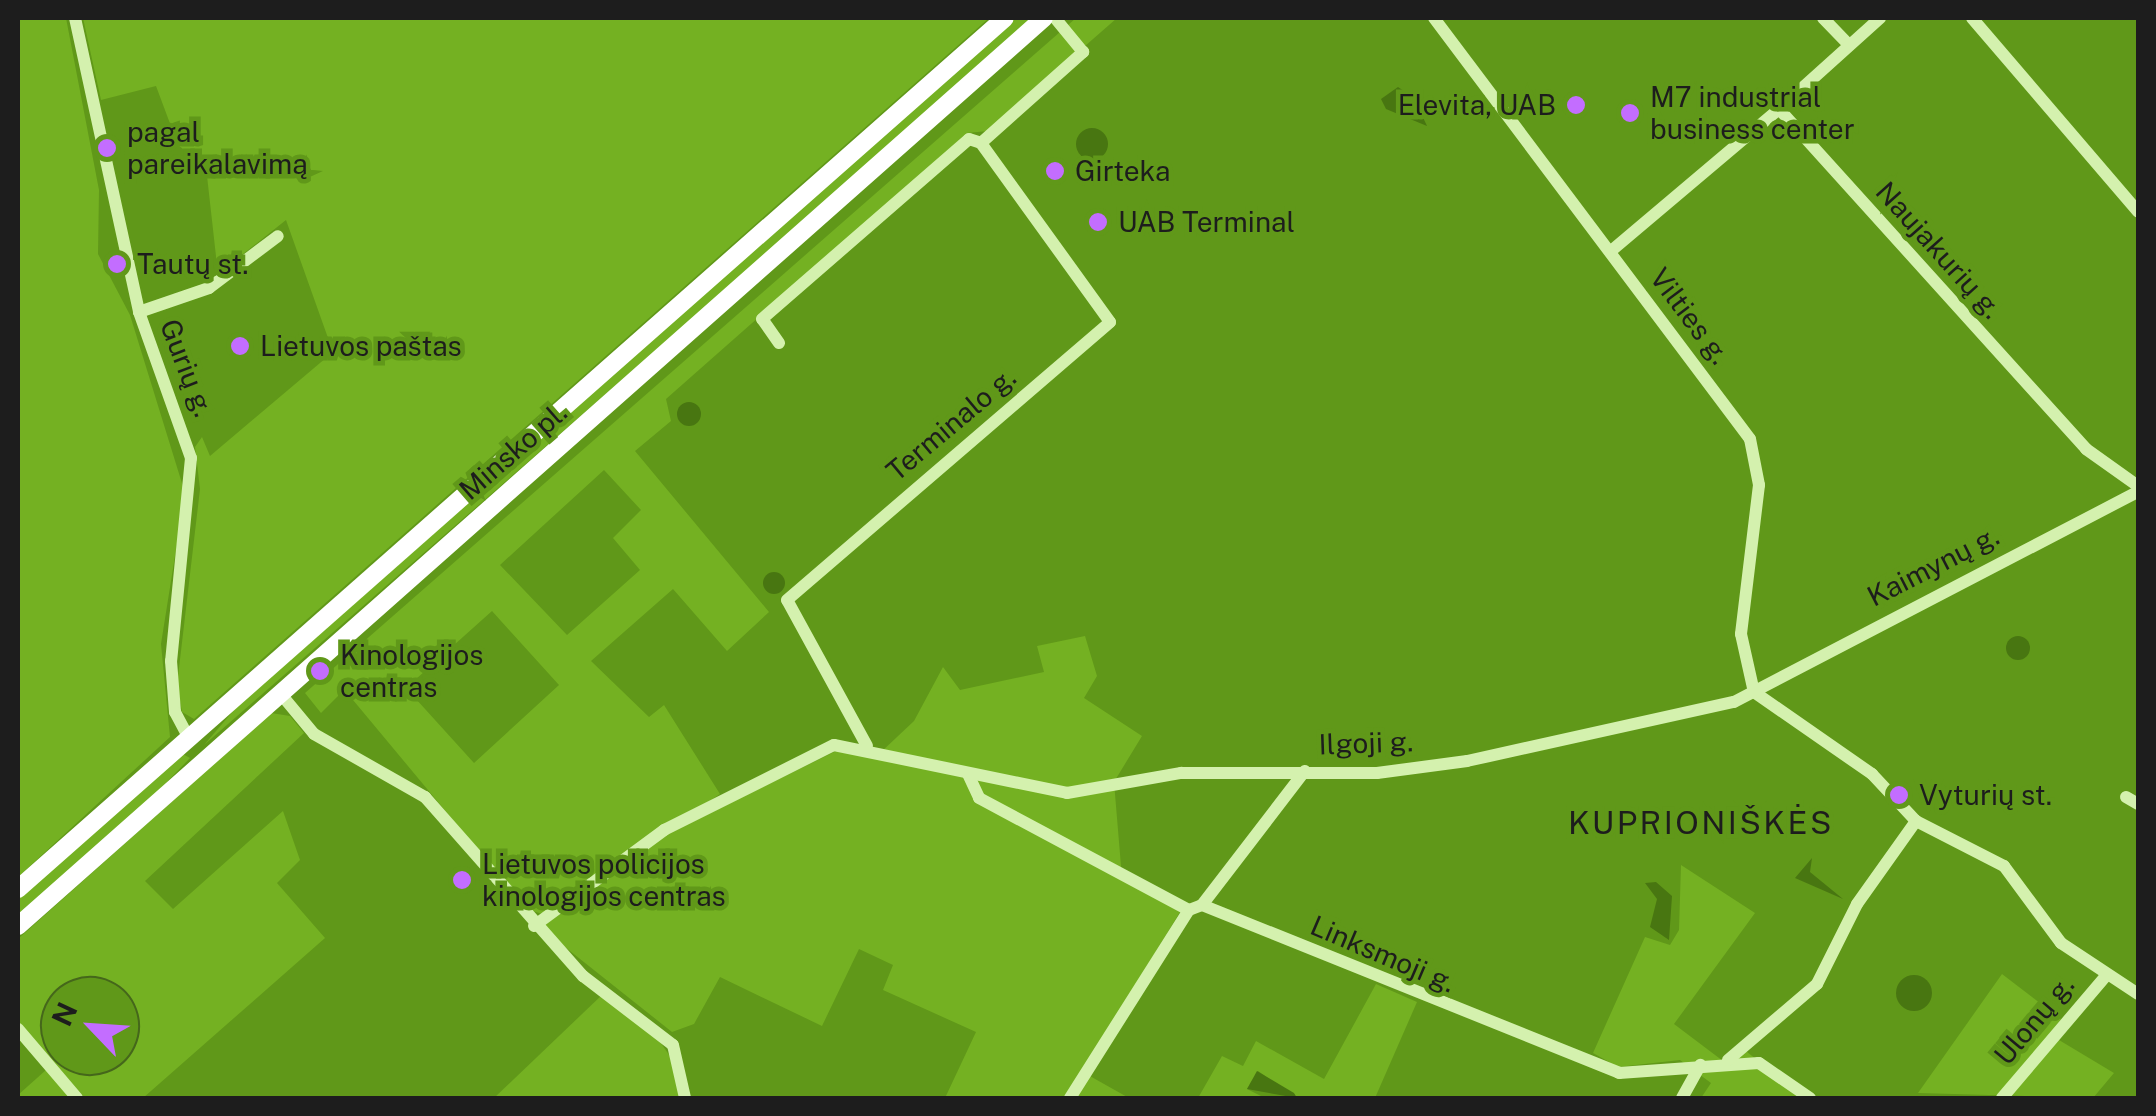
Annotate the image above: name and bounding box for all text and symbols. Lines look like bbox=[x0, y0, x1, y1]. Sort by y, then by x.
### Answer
place label: M7 industrial business center bbox=[1650, 80, 1855, 146]
place label: Elevita, UAB bbox=[1397, 88, 1556, 122]
marker: Elevita, UAB bbox=[1565, 94, 1587, 116]
marker: M7 industrial business center bbox=[1619, 102, 1641, 124]
place label: pagal pareikalavimą bbox=[127, 115, 308, 181]
marker: pagal pareikalavimą bbox=[96, 137, 118, 159]
place label: Girteka bbox=[1075, 154, 1170, 188]
marker: Girteka bbox=[1044, 160, 1066, 182]
street label: Naujakurių g. bbox=[1869, 175, 2009, 325]
place label: UAB Terminal bbox=[1118, 205, 1295, 239]
marker: UAB Terminal bbox=[1087, 211, 1109, 233]
place label: Tautų st. bbox=[137, 247, 249, 281]
marker: Tautų st. bbox=[106, 253, 128, 275]
street label: Vilties g. bbox=[1643, 261, 1737, 371]
street label: Gurių g. bbox=[153, 315, 221, 421]
place label: Lietuvos paštas bbox=[260, 329, 462, 363]
marker: Lietuvos paštas bbox=[229, 335, 251, 357]
street label: Terminalo g. bbox=[879, 360, 1023, 488]
street label: Minsko pl. bbox=[452, 395, 574, 507]
street label: Kaimynų g. bbox=[1862, 519, 2004, 613]
place label: Kinologijos centras bbox=[340, 638, 483, 704]
marker: Kinologijos centras bbox=[309, 660, 331, 682]
street label: Ilgoji g. bbox=[1318, 725, 1414, 761]
place label: Vyturių st. bbox=[1919, 778, 2052, 812]
marker: Vyturių st. bbox=[1888, 784, 1910, 806]
district label: KUPRIONIŠKĖS bbox=[1568, 804, 1834, 842]
place label: Lietuvos policijos kinologijos centras bbox=[482, 847, 726, 913]
marker: Lietuvos policijos kinologijos centras bbox=[451, 869, 473, 891]
street label: Linksmoji g. bbox=[1306, 908, 1460, 1000]
street label: Ulonų g. bbox=[1987, 969, 2081, 1071]
north arrow bbox=[40, 976, 140, 1076]
text: N bbox=[45, 997, 84, 1031]

